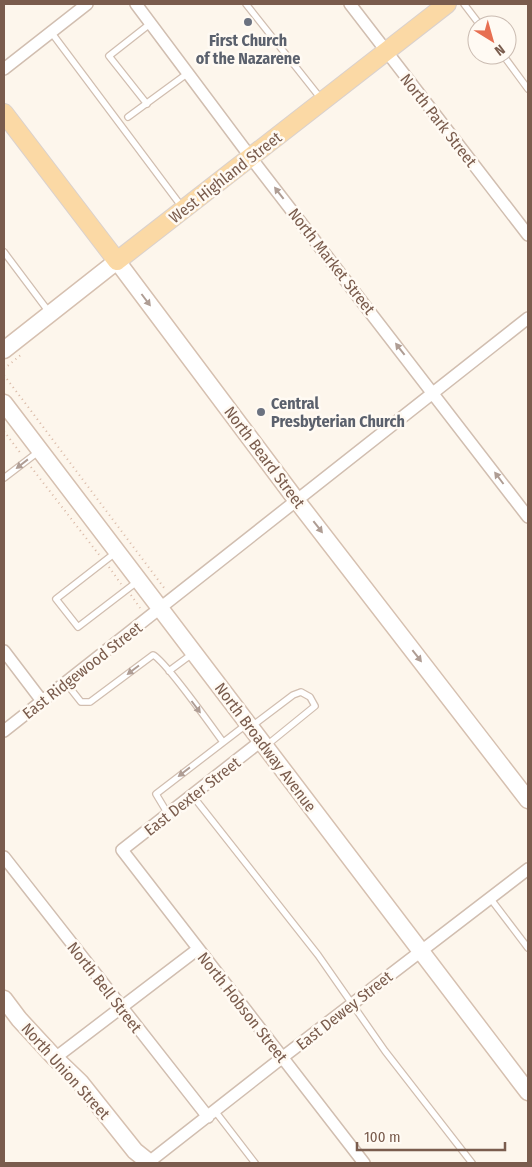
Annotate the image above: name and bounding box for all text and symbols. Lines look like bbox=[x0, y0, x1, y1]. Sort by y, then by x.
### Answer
north arrow bbox=[467, 15, 517, 65]
marker: First Church of the Nazarene bbox=[242, 16, 254, 28]
place label: First Church of the Nazarene bbox=[196, 31, 300, 68]
text: N bbox=[491, 41, 508, 59]
street label: North Park Street bbox=[396, 70, 481, 171]
street label: West Highland Street bbox=[165, 127, 286, 227]
one-way arrow bbox=[274, 186, 284, 200]
street label: North Market Street bbox=[284, 204, 379, 319]
one-way arrow bbox=[141, 293, 151, 307]
one-way arrow bbox=[395, 343, 406, 356]
place label: Central Presbyterian Church bbox=[271, 394, 405, 431]
street label: North Beard Street bbox=[220, 403, 309, 512]
marker: Central Presbyterian Church bbox=[255, 406, 267, 418]
one-way arrow bbox=[16, 459, 29, 470]
one-way arrow bbox=[493, 472, 504, 485]
one-way arrow bbox=[313, 520, 323, 534]
street label: East Ridgewood Street bbox=[19, 617, 146, 723]
one-way arrow bbox=[412, 649, 423, 662]
one-way arrow bbox=[127, 664, 140, 675]
street label: North Broadway Avenue bbox=[211, 679, 320, 816]
one-way arrow bbox=[191, 700, 201, 714]
street label: East Dexter Street bbox=[141, 753, 245, 840]
one-way arrow bbox=[178, 767, 191, 777]
street label: North Bell Street bbox=[63, 938, 146, 1037]
street label: North Hobson Street bbox=[194, 948, 292, 1067]
street label: East Dewey Street bbox=[293, 967, 397, 1054]
street label: North Union Street bbox=[17, 1019, 114, 1124]
scale bar bbox=[357, 1120, 504, 1152]
text: 100 m bbox=[364, 1128, 401, 1146]

